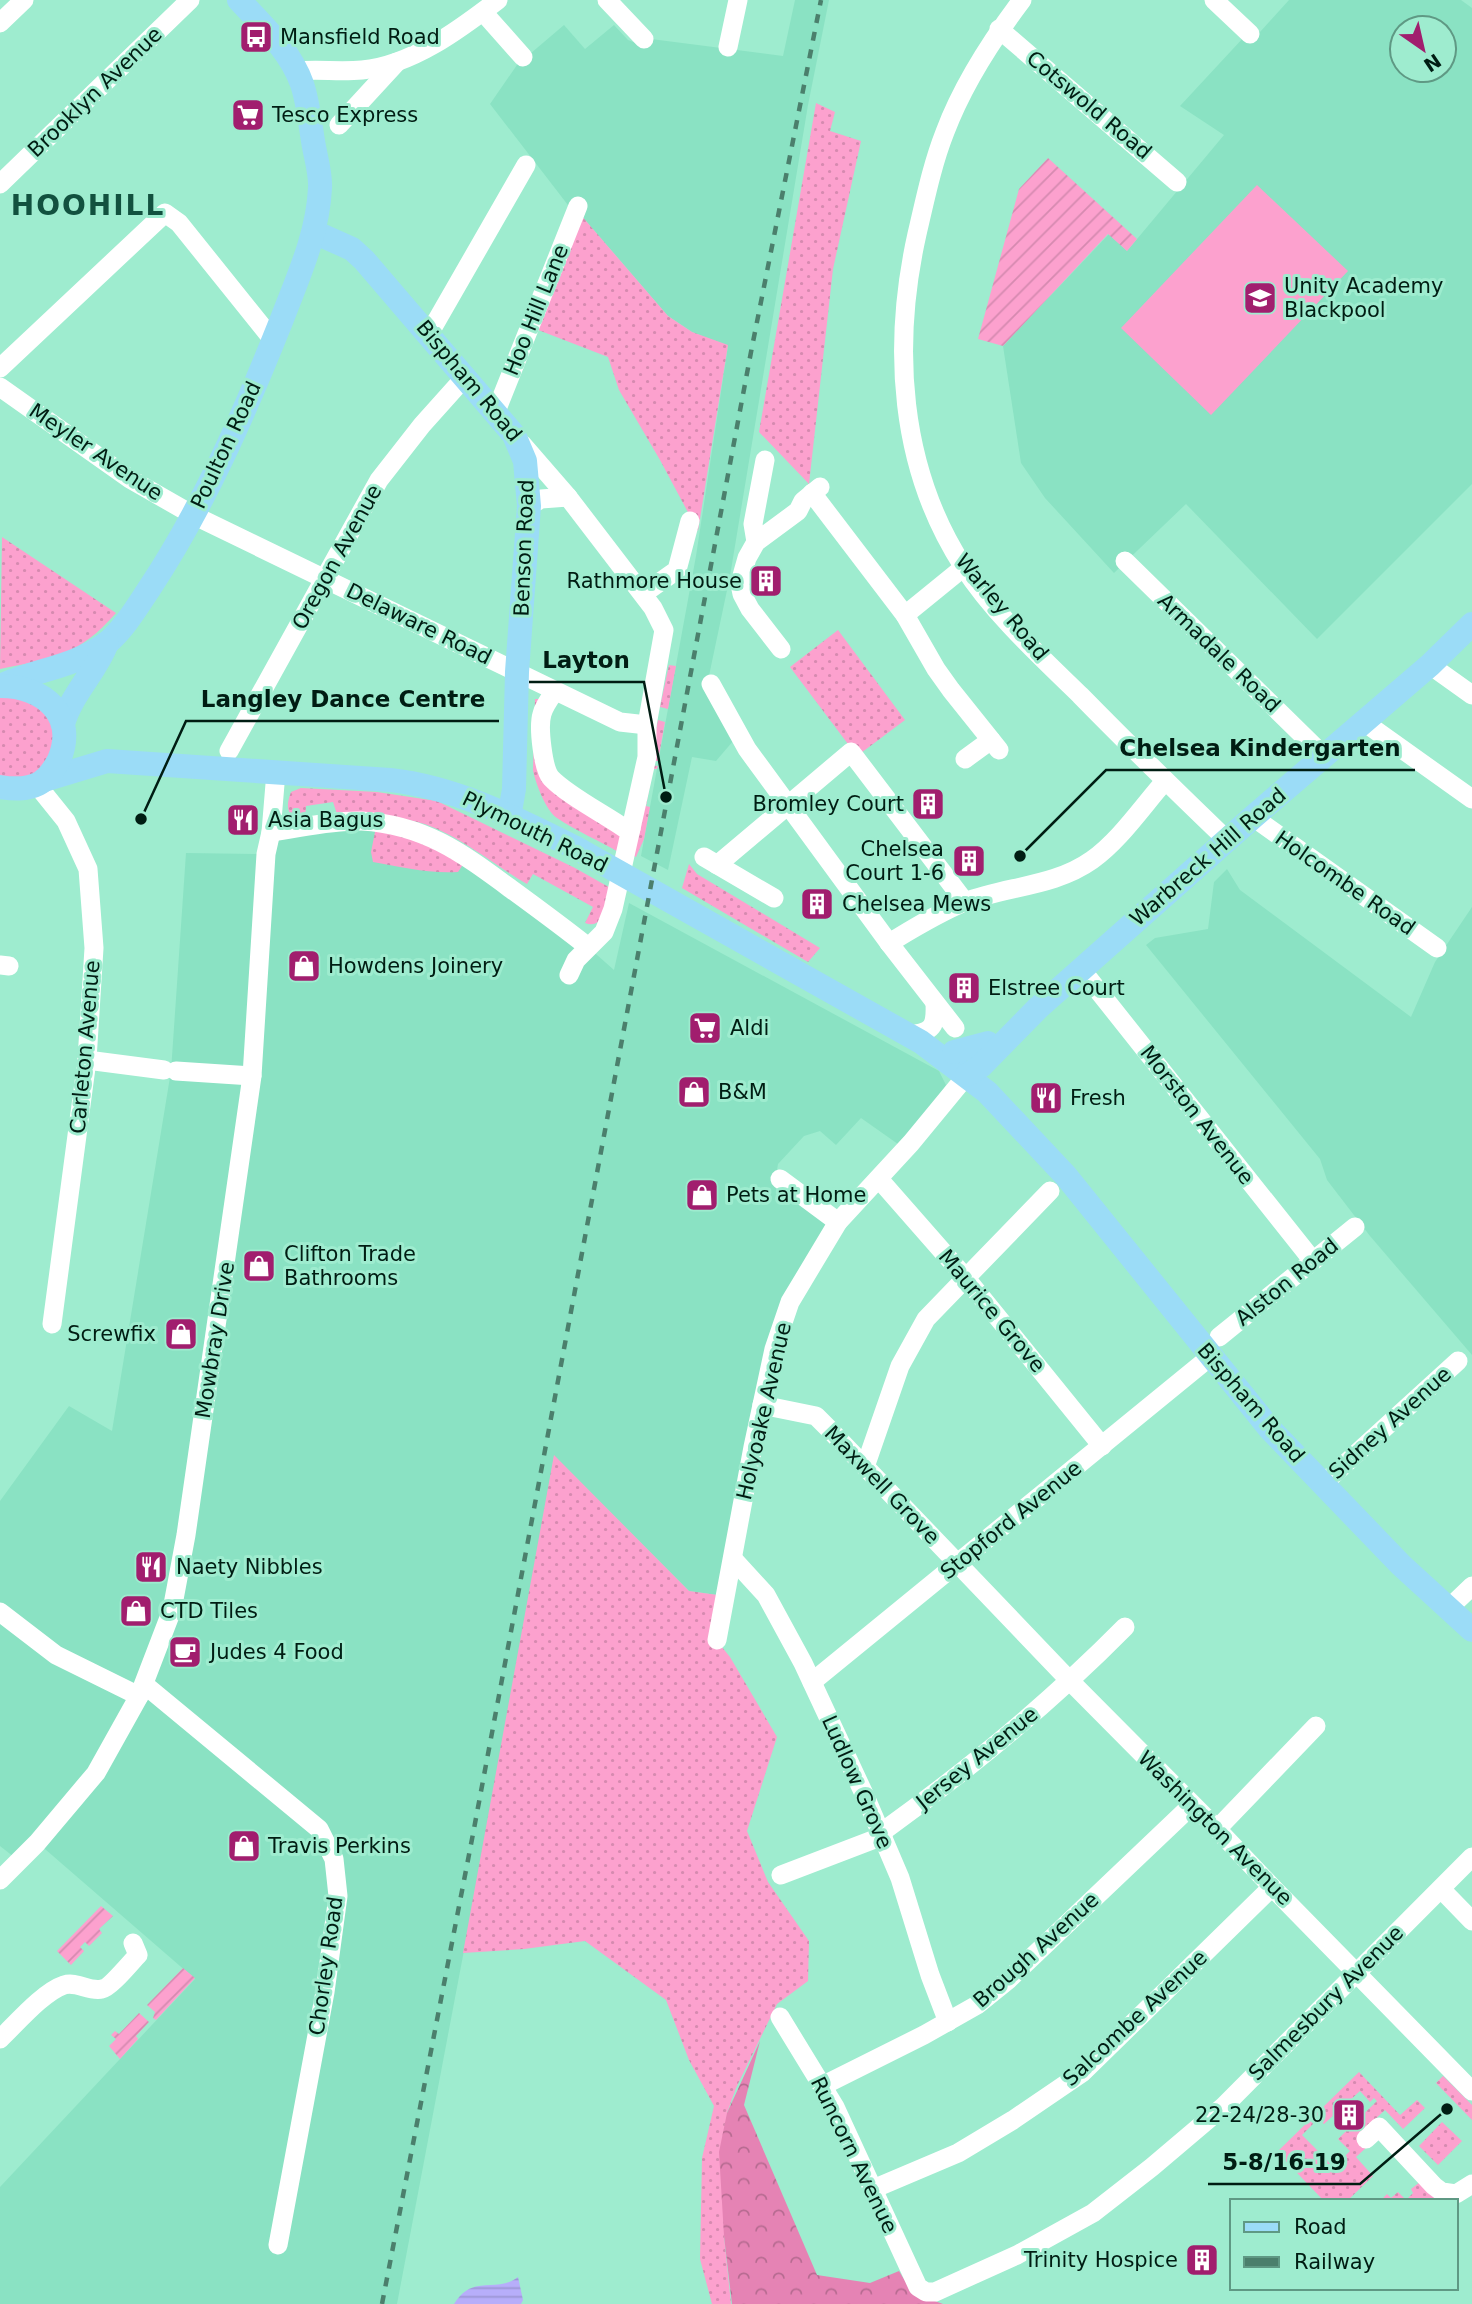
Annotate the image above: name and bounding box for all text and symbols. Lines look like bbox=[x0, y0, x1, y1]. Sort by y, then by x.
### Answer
north arrow bbox=[1388, 14, 1458, 84]
bus stop icon: Mansfield Road bbox=[237, 18, 275, 56]
street label: Brooklyn Avenue bbox=[23, 22, 167, 162]
place label: Mansfield Road bbox=[280, 25, 440, 49]
street label: Cotswold Road bbox=[1022, 46, 1156, 164]
text: N bbox=[1420, 50, 1445, 77]
supermarket icon: Tesco Express bbox=[229, 96, 267, 134]
place label: Tesco Express bbox=[271, 103, 418, 127]
district label: HOOHILL bbox=[11, 189, 165, 222]
street label: Hoo Hill Lane bbox=[499, 241, 573, 379]
place label: Unity Academy Blackpool bbox=[1284, 274, 1443, 322]
school or university icon: Unity Academy Blackpool bbox=[1241, 279, 1279, 317]
street label: Bispham Road bbox=[411, 316, 527, 446]
street label: Poulton Road bbox=[186, 378, 266, 512]
street label: Meyler Avenue bbox=[25, 399, 167, 505]
street label: Benson Road bbox=[510, 479, 538, 617]
street label: Oregon Avenue bbox=[287, 480, 387, 634]
street label: Warley Road bbox=[951, 549, 1053, 665]
building icon: Rathmore House bbox=[747, 562, 785, 600]
place label: Rathmore House bbox=[567, 569, 742, 593]
street label: Delaware Road bbox=[343, 579, 495, 669]
street label: Armadale Road bbox=[1153, 589, 1285, 717]
callout: Layton bbox=[529, 638, 644, 682]
text: Layton bbox=[542, 647, 630, 673]
callout: Langley Dance Centre bbox=[186, 677, 499, 721]
text: Langley Dance Centre bbox=[201, 686, 485, 712]
callout: Chelsea Kindergarten bbox=[1106, 726, 1415, 770]
text: Chelsea Kindergarten bbox=[1119, 735, 1401, 761]
street label: Warbreck Hill Road bbox=[1125, 783, 1291, 931]
building icon: Bromley Court bbox=[909, 785, 947, 823]
street label: Plymouth Road bbox=[459, 786, 611, 878]
place label: Bromley Court bbox=[753, 792, 904, 816]
restaurant icon: Asia Bagus bbox=[224, 801, 262, 839]
place label: Asia Bagus bbox=[268, 808, 384, 832]
street label: Holcombe Road bbox=[1271, 826, 1419, 940]
place label: Chelsea Court 1-6 bbox=[845, 837, 944, 885]
building icon: Chelsea Court 1-6 bbox=[950, 842, 988, 880]
building icon: Chelsea Mews bbox=[798, 885, 836, 923]
place label: Chelsea Mews bbox=[842, 892, 991, 916]
shop icon: Howdens Joinery bbox=[285, 947, 323, 985]
place label: Howdens Joinery bbox=[328, 954, 503, 978]
street label: Carleton Avenue bbox=[65, 959, 105, 1135]
building icon: Elstree Court bbox=[945, 969, 983, 1007]
place label: Elstree Court bbox=[988, 976, 1125, 1000]
supermarket icon: Aldi bbox=[686, 1009, 724, 1047]
place label: Aldi bbox=[730, 1016, 769, 1040]
street label: Morston Avenue bbox=[1135, 1041, 1259, 1189]
shop icon: B&M bbox=[675, 1073, 713, 1111]
restaurant icon: Fresh bbox=[1027, 1079, 1065, 1117]
place label: B&M bbox=[718, 1080, 767, 1104]
place label: Fresh bbox=[1070, 1086, 1126, 1110]
shop icon: Pets at Home bbox=[683, 1176, 721, 1214]
place label: Pets at Home bbox=[726, 1183, 866, 1207]
street label: Alston Road bbox=[1231, 1233, 1343, 1331]
place label: Clifton Trade Bathrooms bbox=[284, 1242, 416, 1290]
street label: Maurice Grove bbox=[934, 1245, 1050, 1377]
shop icon: Clifton Trade Bathrooms bbox=[240, 1247, 278, 1285]
street label: Mowbray Drive bbox=[191, 1260, 239, 1420]
shop icon: Screwfix bbox=[162, 1315, 200, 1353]
street label: Holyoake Avenue bbox=[732, 1320, 796, 1502]
place label: Screwfix bbox=[67, 1322, 156, 1346]
street label: Bispham Road bbox=[1193, 1338, 1309, 1468]
street label: Sidney Avenue bbox=[1324, 1362, 1456, 1484]
street label: Maxwell Grove bbox=[820, 1421, 944, 1549]
street label: Stopford Avenue bbox=[936, 1456, 1086, 1584]
restaurant icon: Naety Nibbles bbox=[132, 1548, 170, 1586]
place label: Naety Nibbles bbox=[176, 1555, 323, 1579]
shop icon: CTD Tiles bbox=[117, 1592, 155, 1630]
place label: CTD Tiles bbox=[160, 1599, 258, 1623]
cafe icon: Judes 4 Food bbox=[166, 1633, 204, 1671]
place label: Judes 4 Food bbox=[208, 1640, 344, 1664]
street label: Jersey Avenue bbox=[910, 1702, 1042, 1815]
street label: Ludlow Grove bbox=[817, 1712, 897, 1852]
street label: Washington Avenue bbox=[1133, 1746, 1297, 1910]
shop icon: Travis Perkins bbox=[225, 1827, 263, 1865]
place label: Travis Perkins bbox=[267, 1834, 411, 1858]
street label: Brough Avenue bbox=[968, 1888, 1104, 2012]
street label: Chorley Road bbox=[304, 1895, 348, 2037]
street label: Salmesbury Avenue bbox=[1244, 1921, 1408, 2085]
street label: Salcombe Avenue bbox=[1058, 1945, 1212, 2091]
street label: Runcorn Avenue bbox=[806, 2073, 902, 2237]
building icon: 22-24/28-30 bbox=[1330, 2096, 1368, 2134]
place label: 22-24/28-30 bbox=[1195, 2103, 1324, 2127]
callout: 5-8/16-19 bbox=[1208, 2140, 1360, 2184]
text: 5-8/16-19 bbox=[1222, 2149, 1346, 2175]
legend bbox=[1230, 2199, 1458, 2290]
text: Road bbox=[1294, 2215, 1347, 2239]
building icon: Trinity Hospice bbox=[1183, 2241, 1221, 2279]
place label: Trinity Hospice bbox=[1023, 2248, 1178, 2272]
text: Railway bbox=[1294, 2250, 1375, 2274]

